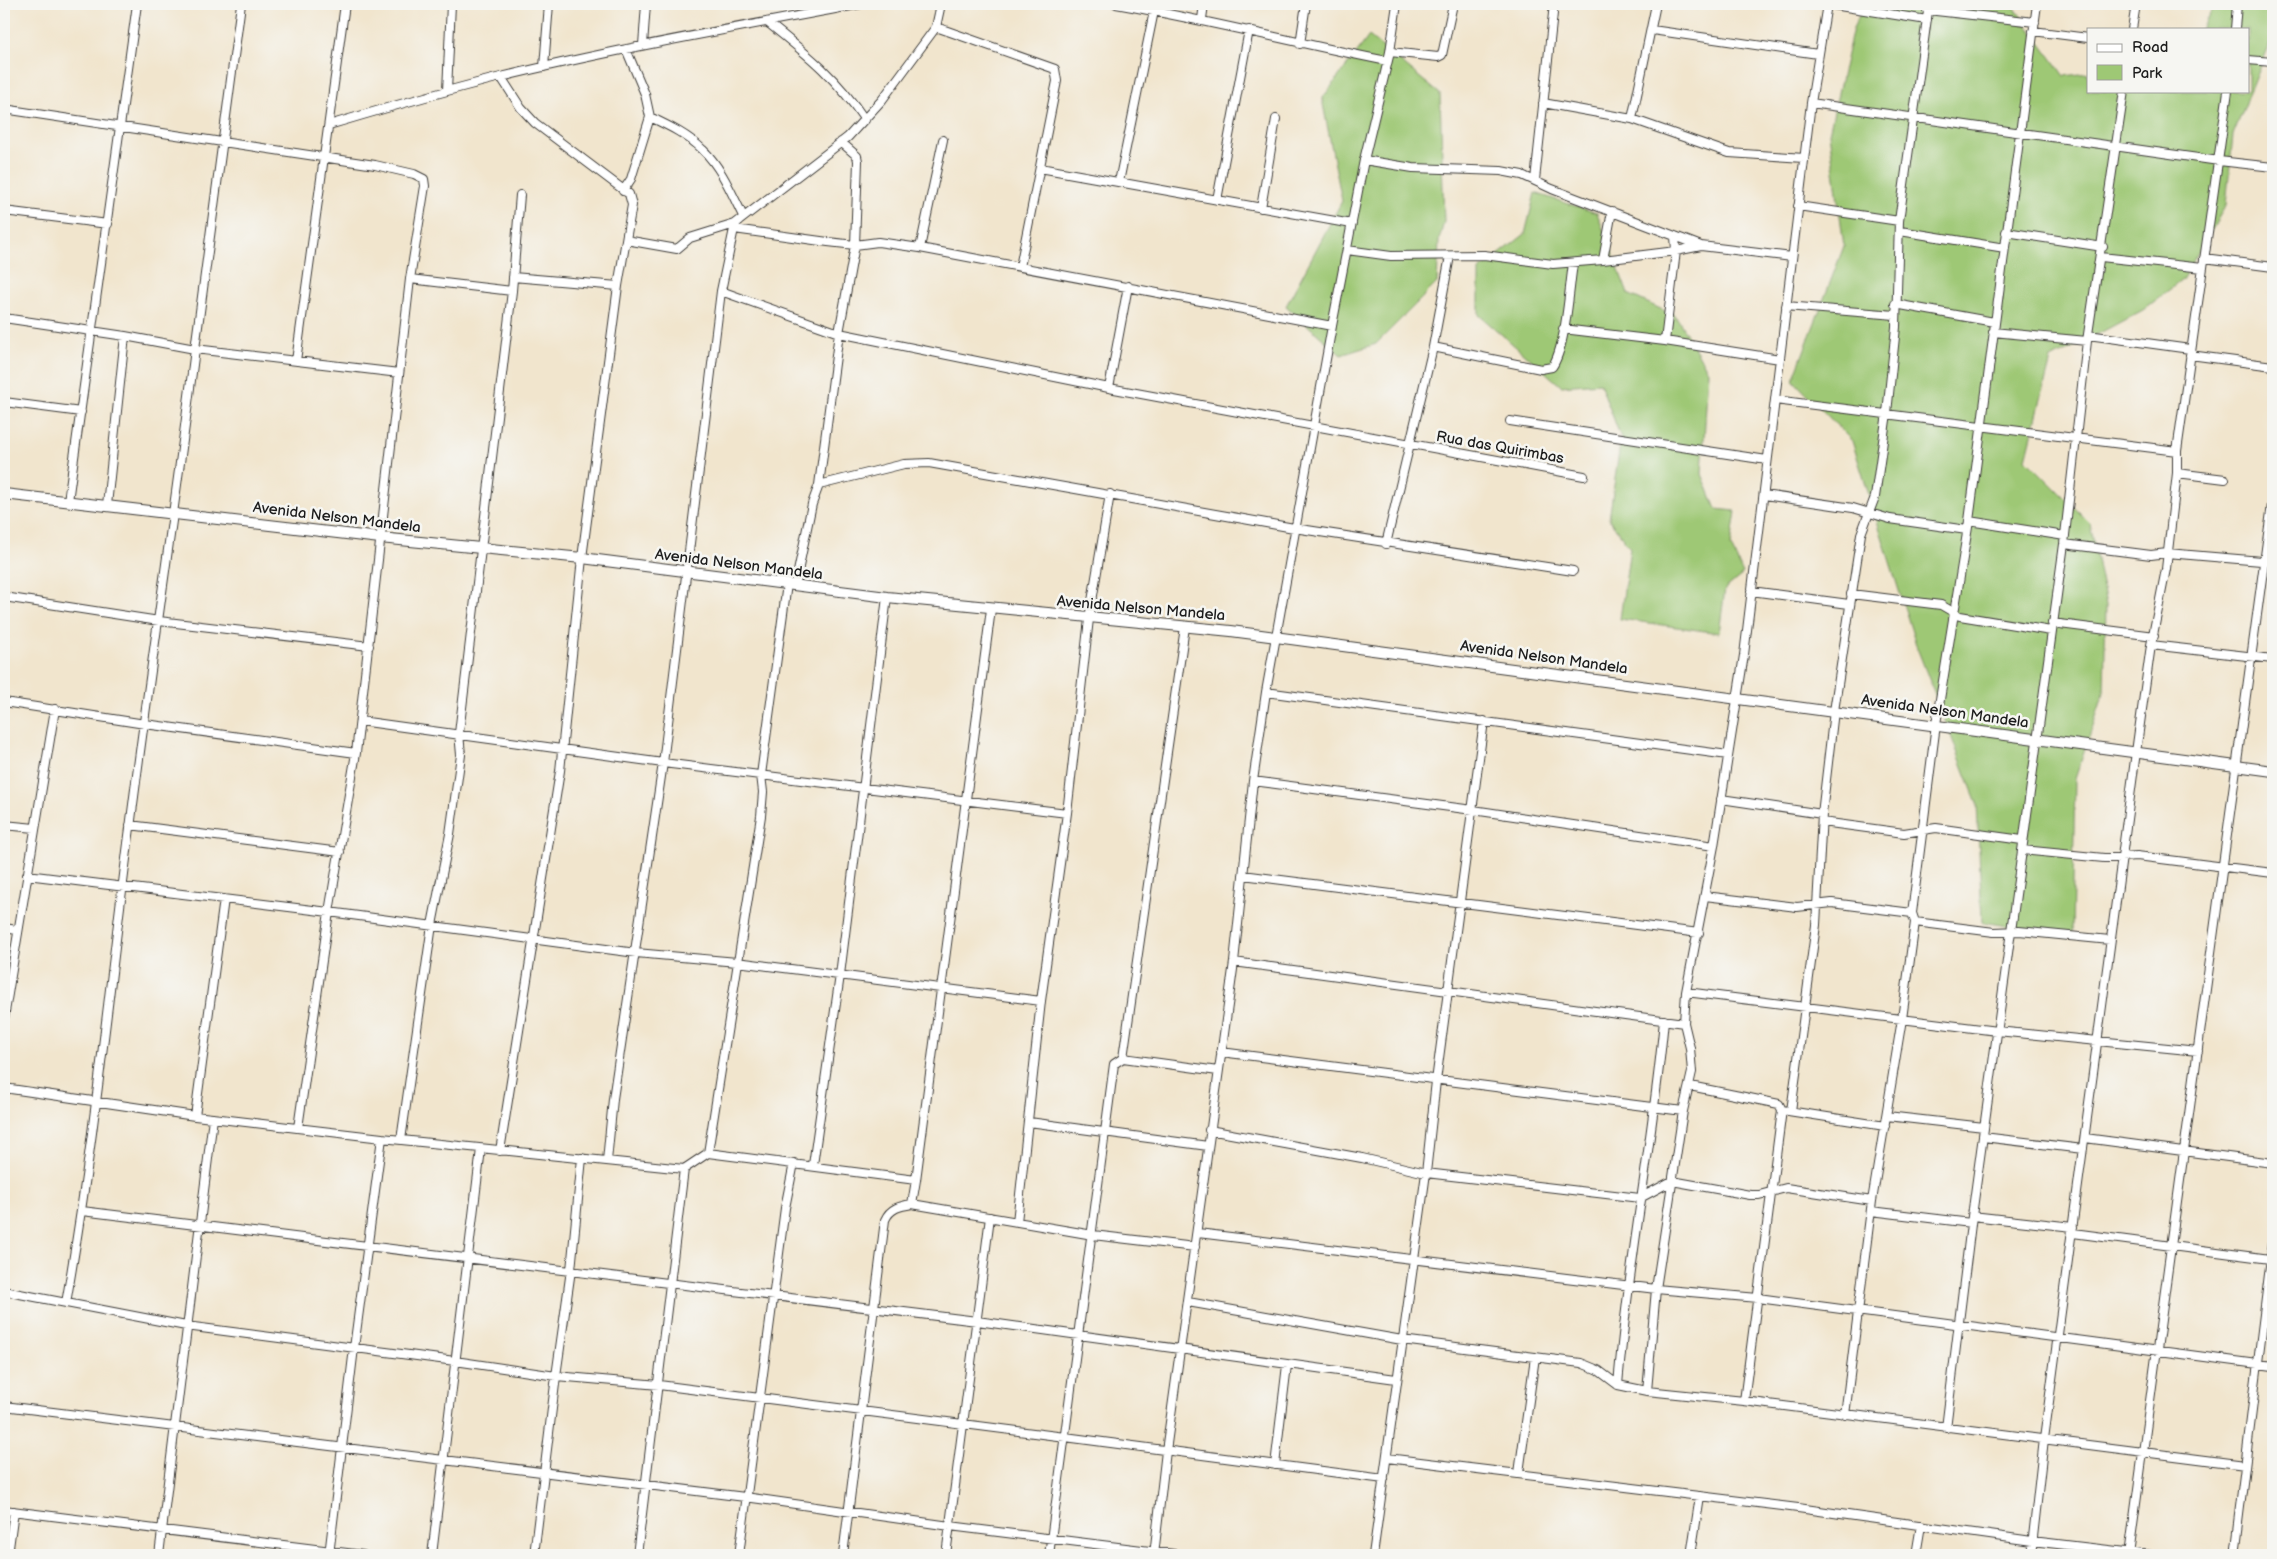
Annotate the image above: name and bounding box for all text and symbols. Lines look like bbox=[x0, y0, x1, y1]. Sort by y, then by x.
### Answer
legend bbox=[2087, 28, 2250, 92]
text: Road bbox=[2132, 38, 2168, 57]
text: Park bbox=[2132, 64, 2163, 83]
street label: Rua das Quirimbas bbox=[1435, 427, 1566, 468]
street label: Avenida Nelson Mandela bbox=[252, 498, 422, 537]
street label: Avenida Nelson Mandela bbox=[654, 545, 824, 584]
street label: Avenida Nelson Mandela bbox=[1056, 592, 1226, 625]
street label: Avenida Nelson Mandela bbox=[1459, 636, 1629, 679]
street label: Avenida Nelson Mandela bbox=[1860, 690, 2030, 733]

